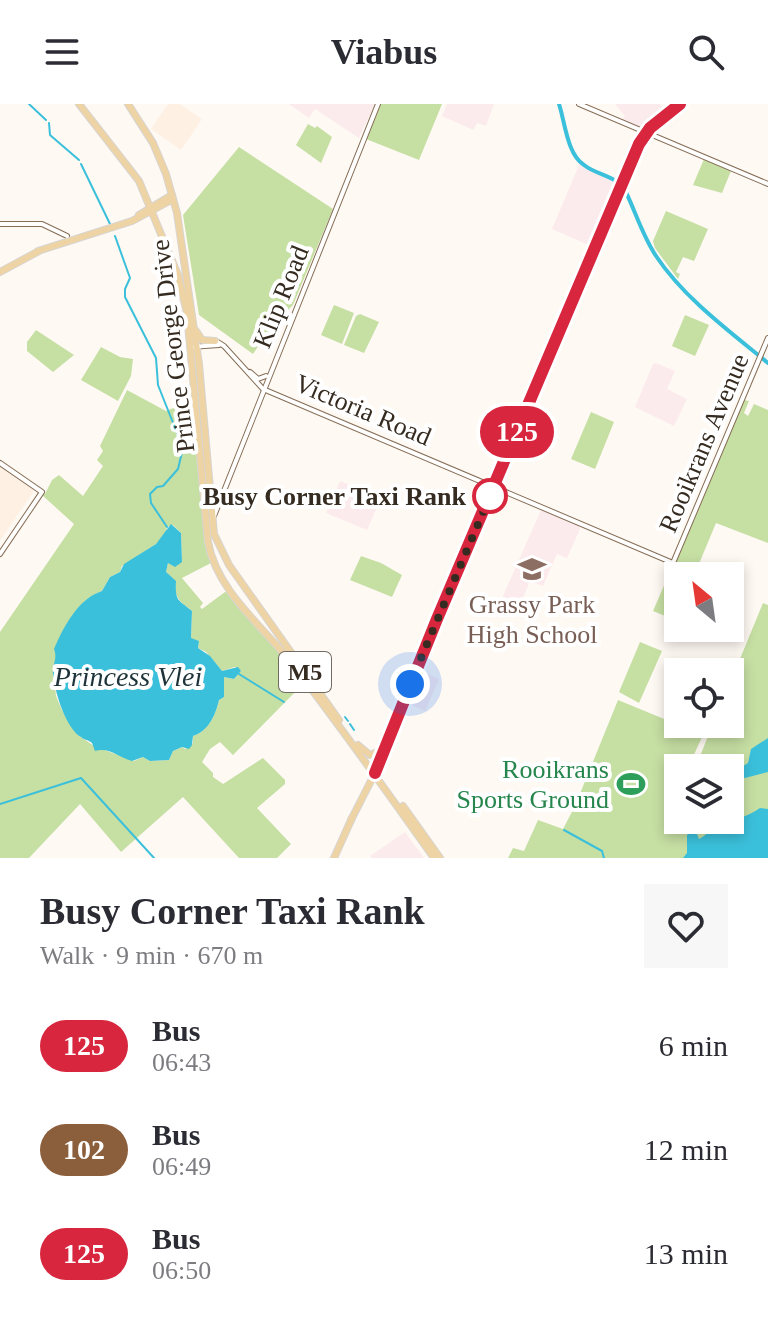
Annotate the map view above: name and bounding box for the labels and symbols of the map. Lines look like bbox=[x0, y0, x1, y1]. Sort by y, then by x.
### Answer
street label: Prince George Drive bbox=[146, 238, 200, 454]
street label: Klip Road bbox=[247, 242, 315, 352]
street label: Rooikrans Avenue bbox=[653, 349, 755, 537]
street label: Victoria Road bbox=[291, 368, 435, 452]
line badge: 125 bbox=[471, 406, 563, 458]
marker: Busy Corner Taxi Rank bbox=[473, 479, 507, 513]
place label: Busy Corner Taxi Rank bbox=[203, 482, 467, 511]
school or university icon: Grassy Park High School bbox=[517, 554, 547, 584]
north arrow bbox=[664, 562, 744, 642]
place label: Grassy Park High School bbox=[467, 590, 597, 649]
road number: M5 bbox=[279, 652, 331, 692]
water label: Princess Vlei bbox=[53, 661, 202, 692]
your location bbox=[390, 664, 430, 704]
place label: Rooikrans Sports Ground bbox=[457, 755, 609, 814]
sports icon: Rooikrans Sports Ground bbox=[616, 769, 646, 799]

